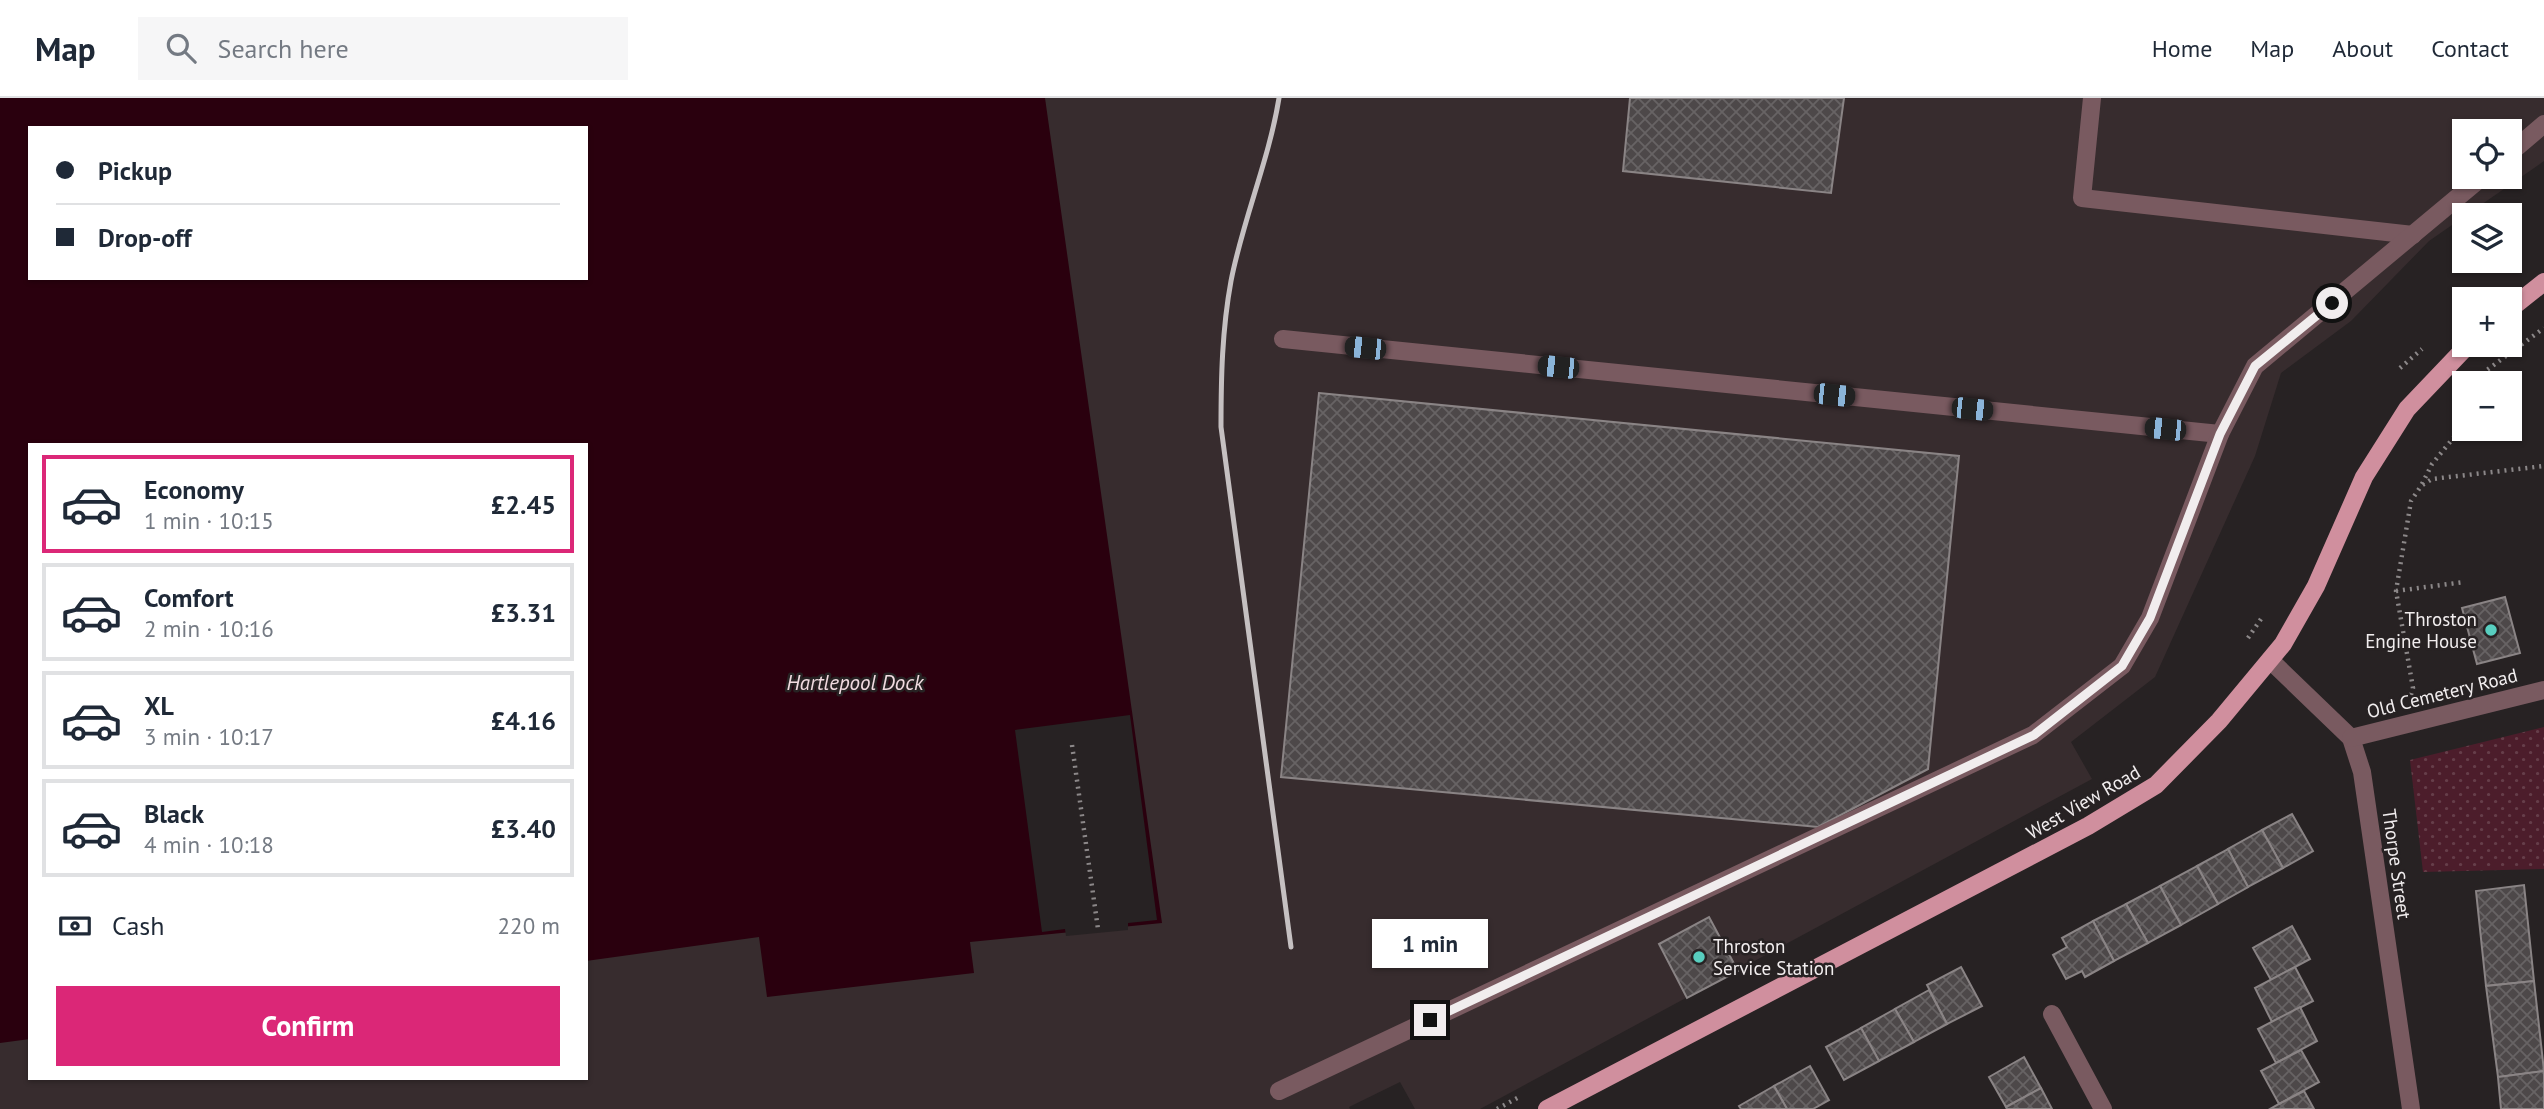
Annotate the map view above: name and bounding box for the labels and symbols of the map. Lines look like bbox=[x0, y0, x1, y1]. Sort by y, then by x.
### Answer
route start bbox=[2316, 287, 2348, 319]
car bbox=[1344, 335, 1387, 361]
car bbox=[1537, 354, 1580, 380]
car bbox=[1813, 382, 1856, 408]
car bbox=[1951, 396, 1994, 422]
car bbox=[2144, 416, 2187, 442]
place label: Throston Engine House bbox=[2365, 607, 2477, 653]
marker: Throston Engine House bbox=[2483, 622, 2499, 638]
street label: Old Cemetery Road bbox=[2364, 663, 2520, 723]
water label: Hartlepool Dock bbox=[786, 669, 925, 696]
street label: West View Road bbox=[2022, 760, 2144, 844]
street label: Thorpe Street bbox=[2377, 807, 2417, 921]
callout: 1 min bbox=[1372, 918, 1488, 968]
place label: Throston Service Station bbox=[1713, 934, 1834, 980]
marker: Throston Service Station bbox=[1691, 949, 1707, 965]
route end bbox=[1414, 1004, 1446, 1036]

